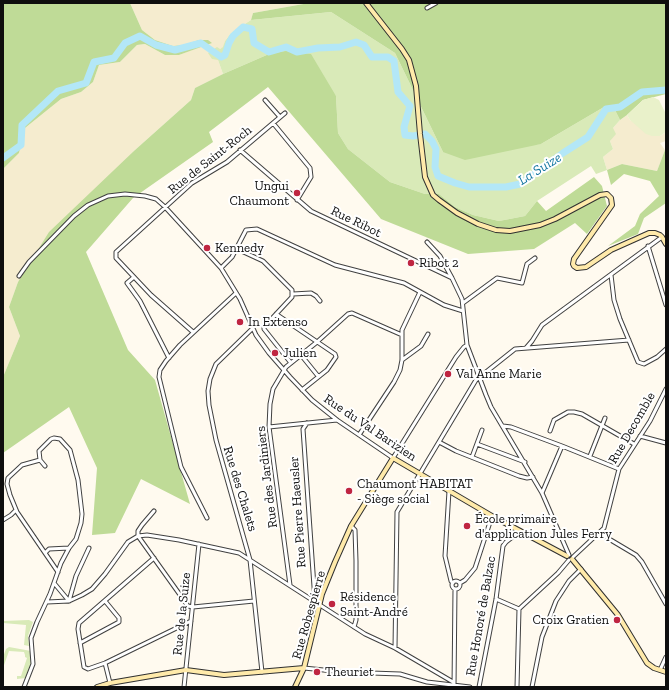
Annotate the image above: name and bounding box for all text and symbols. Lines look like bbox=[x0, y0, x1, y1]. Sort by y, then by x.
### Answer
street label: Rue de Saint-Roch bbox=[165, 123, 255, 197]
water label: La Suize bbox=[515, 149, 565, 189]
place label: Ungui Chaumont bbox=[230, 178, 289, 209]
marker: Ungui Chaumont bbox=[292, 188, 302, 198]
street label: Rue Ribot bbox=[328, 203, 384, 241]
place label: Kennedy bbox=[215, 240, 264, 256]
marker: Kennedy bbox=[202, 243, 212, 253]
place label: Ribot 2 bbox=[419, 255, 459, 271]
marker: Ribot 2 bbox=[406, 258, 416, 268]
place label: In Extenso bbox=[248, 314, 308, 330]
marker: In Extenso bbox=[235, 317, 245, 327]
place label: Julien bbox=[283, 345, 317, 361]
marker: Julien bbox=[270, 348, 280, 358]
place label: Val Anne Marie bbox=[456, 366, 542, 382]
marker: Val Anne Marie bbox=[443, 369, 453, 379]
street label: Rue Decomble bbox=[605, 389, 659, 467]
street label: Rue du Val Barizien bbox=[321, 391, 419, 465]
street label: Rue des Jardiniers bbox=[253, 425, 281, 529]
street label: Rue des Chalets bbox=[220, 444, 260, 534]
street label: Rue Pierre Haeusler bbox=[286, 456, 310, 568]
place label: Chaumont HABITAT - Siège social bbox=[357, 476, 473, 507]
marker: Chaumont HABITAT - Siège social bbox=[344, 486, 354, 496]
place label: École primaire d'application Jules Ferry bbox=[475, 511, 612, 542]
marker: École primaire d'application Jules Ferry bbox=[462, 521, 472, 531]
street label: Rue Honoré de Balzac bbox=[463, 555, 499, 677]
street label: Rue Robespierre bbox=[289, 569, 329, 661]
street label: Rue de la Suize bbox=[170, 572, 194, 656]
place label: Résidence Saint-André bbox=[340, 589, 408, 620]
marker: Résidence Saint-André bbox=[327, 599, 337, 609]
place label: Croix Gratien bbox=[532, 612, 609, 628]
marker: Croix Gratien bbox=[612, 615, 622, 625]
place label: Theuriet bbox=[325, 664, 374, 680]
marker: Theuriet bbox=[312, 667, 322, 677]

